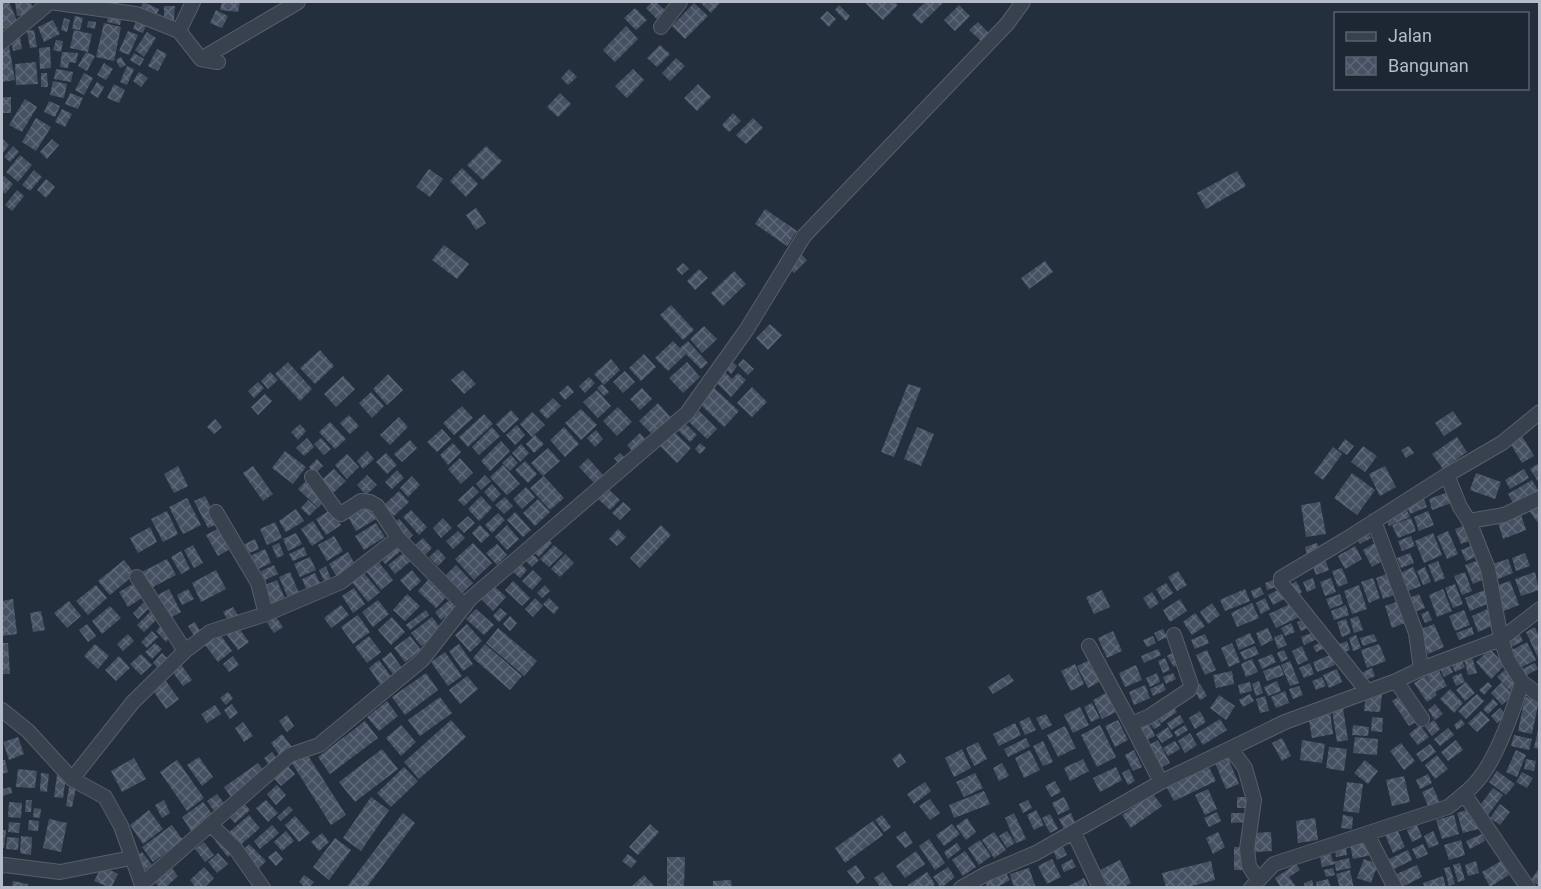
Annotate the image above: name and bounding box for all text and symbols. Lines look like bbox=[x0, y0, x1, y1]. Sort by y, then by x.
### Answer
legend bbox=[1334, 12, 1529, 90]
text: Jalan bbox=[1388, 25, 1432, 46]
text: Bangunan bbox=[1388, 55, 1469, 76]

